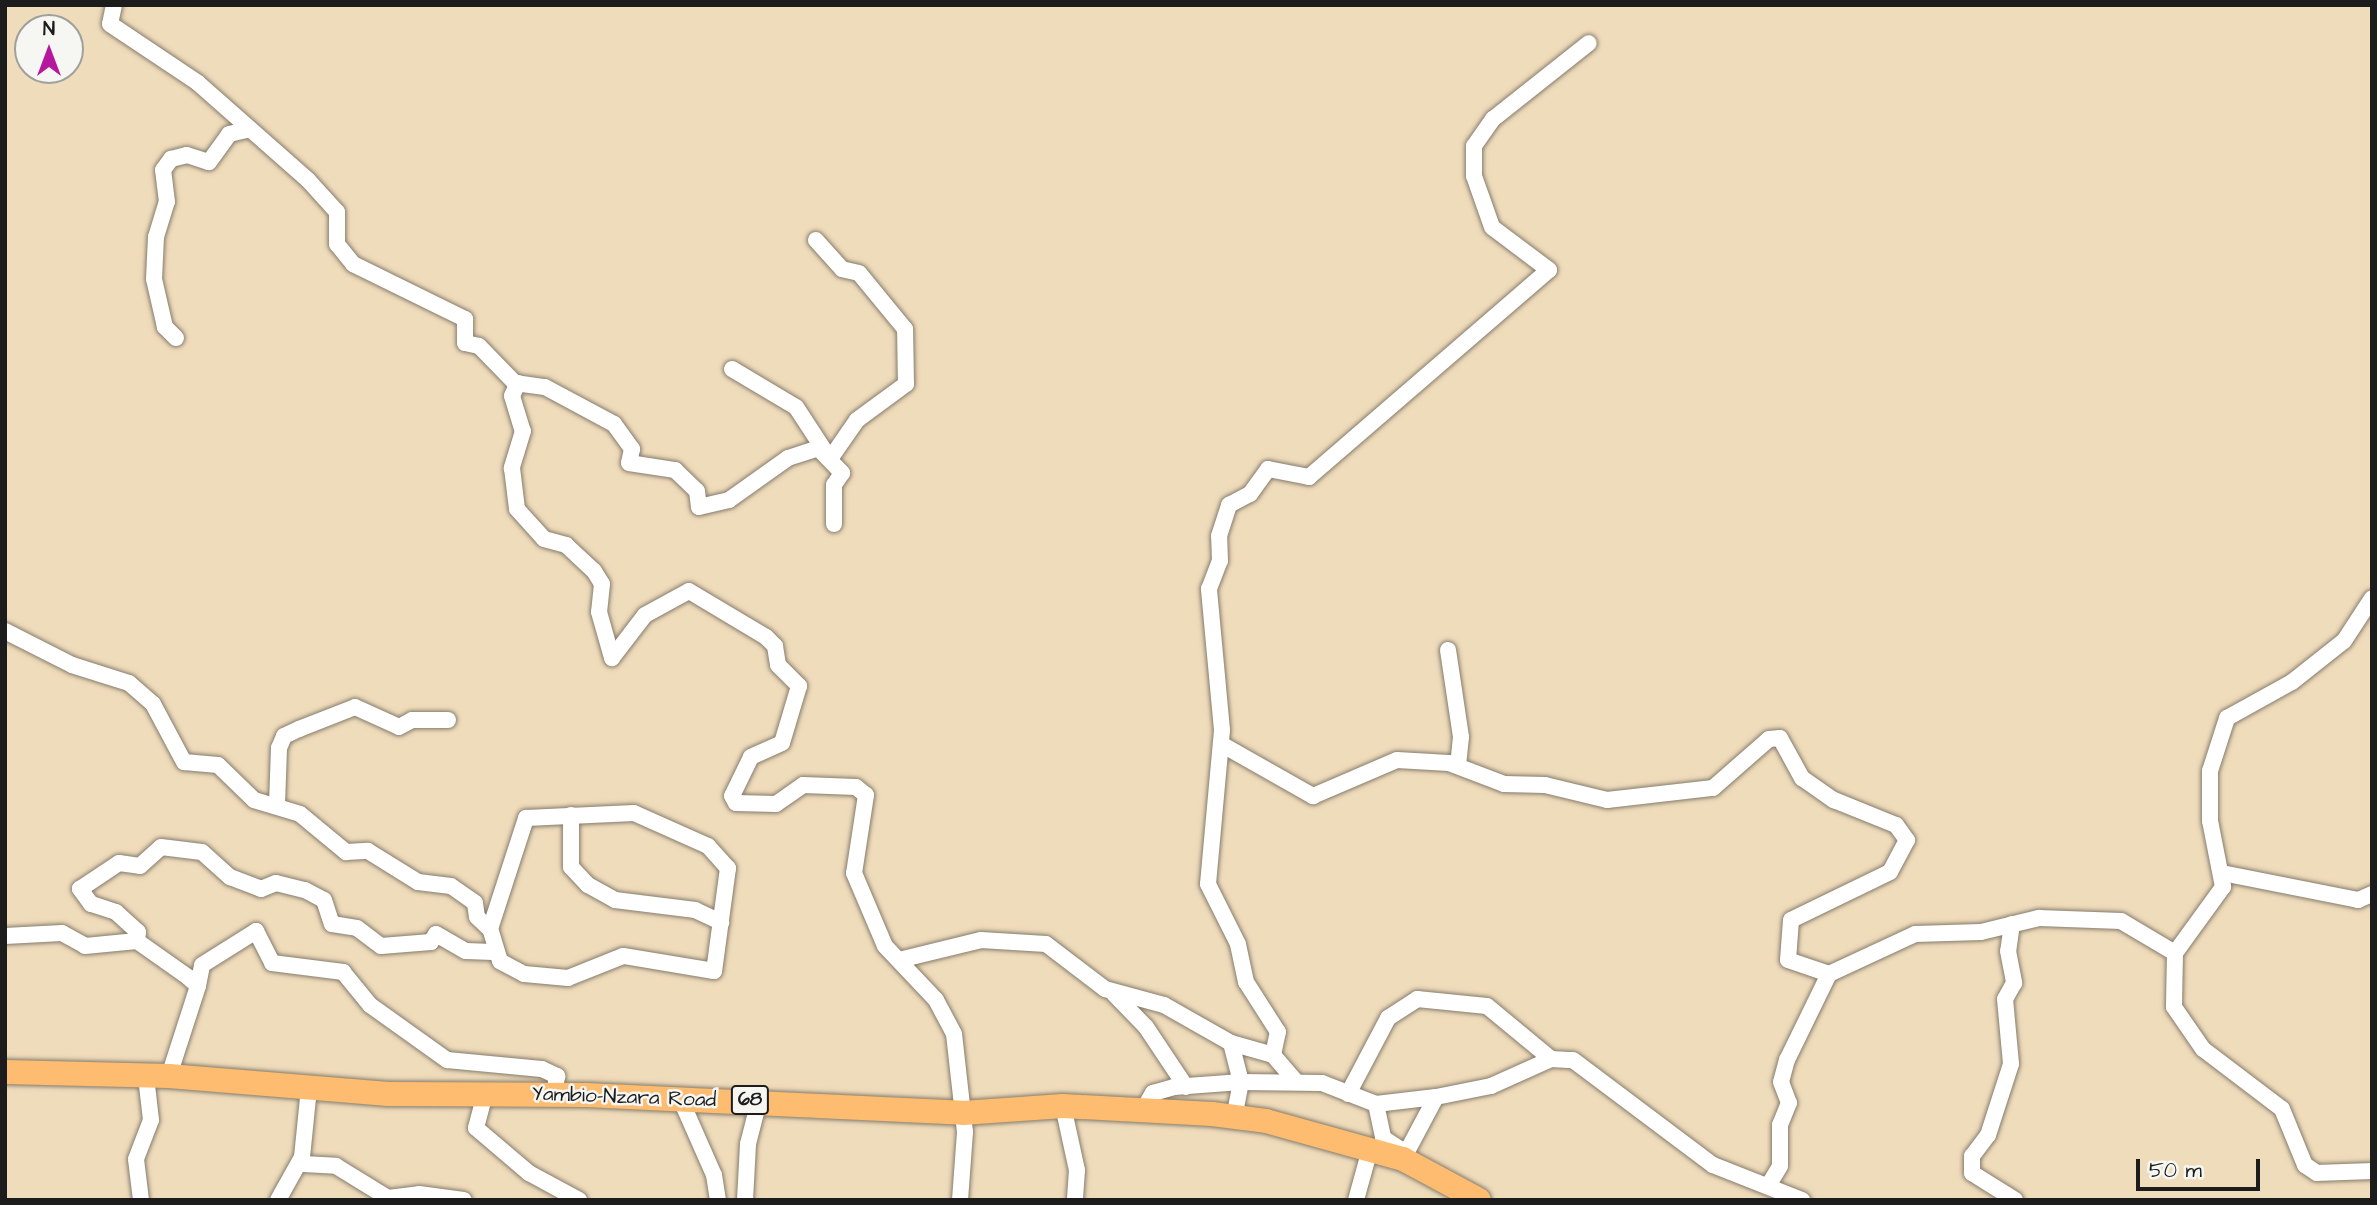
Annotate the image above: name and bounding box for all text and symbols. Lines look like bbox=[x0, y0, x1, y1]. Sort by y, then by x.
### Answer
north arrow bbox=[14, 14, 84, 84]
text: N bbox=[43, 16, 55, 43]
street label: Yambio-Nzara Road bbox=[531, 1081, 717, 1113]
road number: 68 bbox=[731, 1084, 769, 1116]
scale bar bbox=[2139, 1146, 2263, 1190]
text: 50 m bbox=[2149, 1156, 2202, 1185]

